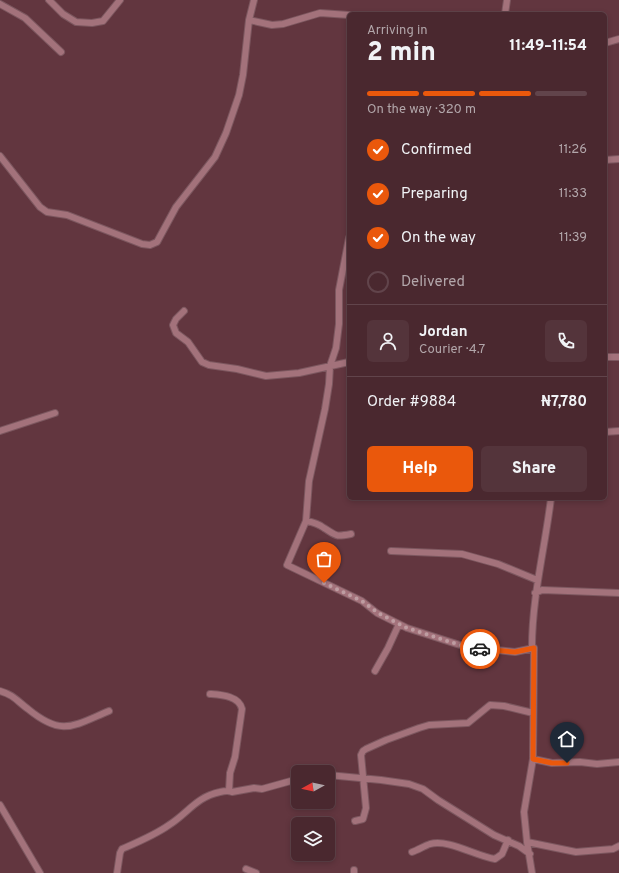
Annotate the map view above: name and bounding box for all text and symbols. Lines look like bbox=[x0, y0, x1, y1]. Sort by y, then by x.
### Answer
text: Arriving in bbox=[367, 23, 428, 39]
text: 2 min bbox=[367, 37, 436, 70]
text: 11:49–11:54 bbox=[509, 37, 587, 56]
text: On the way · 320 m bbox=[367, 102, 476, 118]
icon: check bbox=[367, 139, 389, 161]
text: Confirmed bbox=[401, 141, 472, 160]
text: 11:26 bbox=[559, 142, 587, 158]
icon: check bbox=[367, 183, 389, 205]
text: Preparing bbox=[401, 185, 468, 204]
text: 11:33 bbox=[559, 186, 587, 202]
icon: check bbox=[367, 227, 389, 249]
text: On the way bbox=[401, 229, 476, 248]
text: 11:39 bbox=[559, 230, 587, 246]
text: Delivered bbox=[401, 273, 465, 292]
button: person bbox=[367, 320, 409, 362]
button: phone bbox=[545, 320, 587, 362]
text: Jordan bbox=[419, 323, 468, 342]
text: Courier · 4.7 bbox=[419, 342, 485, 358]
text: Order #9884 bbox=[367, 393, 456, 412]
text: ₦7,780 bbox=[541, 393, 587, 412]
button: Help bbox=[367, 446, 473, 492]
button: Share bbox=[481, 446, 587, 492]
pin bbox=[307, 542, 341, 583]
icon: bag bbox=[313, 548, 335, 570]
courier bbox=[460, 629, 500, 669]
icon: car bbox=[469, 638, 491, 660]
pin bbox=[550, 722, 584, 763]
icon: home bbox=[556, 728, 578, 750]
north arrow bbox=[291, 765, 335, 809]
map controls bbox=[291, 765, 335, 861]
button: layers bbox=[291, 817, 335, 861]

